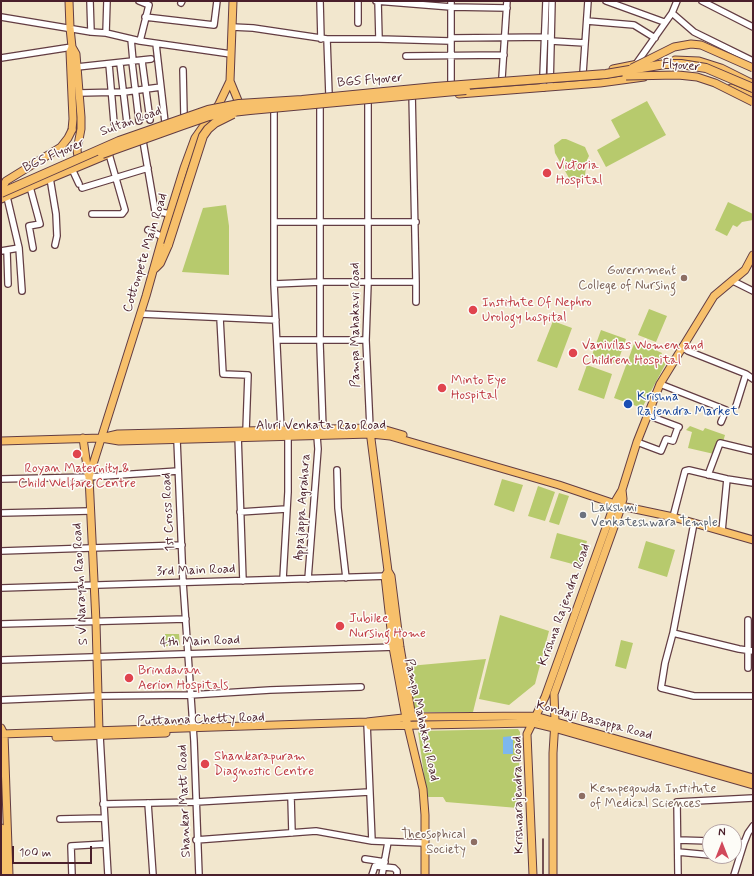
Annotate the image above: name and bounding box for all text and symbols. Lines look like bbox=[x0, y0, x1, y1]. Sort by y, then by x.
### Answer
street label: Flyover bbox=[661, 57, 701, 75]
street label: BGS Flyover bbox=[337, 70, 403, 92]
street label: Sultan Road bbox=[98, 104, 164, 140]
street label: BGS Flyover bbox=[21, 136, 87, 176]
place label: Victoria Hospital bbox=[556, 158, 602, 189]
marker: Victoria Hospital bbox=[541, 167, 553, 179]
street label: Cottonpete Main Road bbox=[120, 191, 172, 315]
street label: Pampa Mahakavi Road bbox=[348, 263, 364, 387]
place label: Government College of Nursing bbox=[578, 263, 676, 294]
marker: Government College of Nursing bbox=[679, 273, 689, 283]
place label: Institute Of Nephro Urology hospital bbox=[482, 295, 592, 326]
marker: Institute Of Nephro Urology hospital bbox=[467, 304, 479, 316]
place label: Vanivilas Women and Children Hospital bbox=[582, 338, 704, 369]
marker: Vanivilas Women and Children Hospital bbox=[567, 347, 579, 359]
place label: Minto Eye Hospital bbox=[451, 373, 506, 404]
marker: Minto Eye Hospital bbox=[436, 382, 448, 394]
place label: Krishna Rajendra Market bbox=[637, 389, 738, 420]
marker: Krishna Rajendra Market bbox=[622, 398, 634, 410]
street label: Aluri Venkata Rao Road bbox=[256, 418, 386, 434]
marker: Royan Maternity & Child Welfare Centre bbox=[71, 448, 83, 460]
street label: Appajappa Agrahara bbox=[291, 453, 315, 561]
place label: Royan Maternity & Child Welfare Centre bbox=[18, 461, 136, 492]
street label: 1st Cross Road bbox=[159, 472, 179, 552]
place label: Lakshmi Venkateshwara Temple bbox=[591, 500, 718, 531]
marker: Lakshmi Venkateshwara Temple bbox=[578, 510, 588, 520]
street label: S V Narayan Rao Road bbox=[70, 523, 92, 645]
street label: Krishna Rajendra Road bbox=[536, 542, 594, 668]
street label: 3rd Main Road bbox=[156, 562, 236, 580]
place label: Jubilee Nursing Home bbox=[349, 611, 426, 642]
marker: Jubilee Nursing Home bbox=[334, 620, 346, 632]
street label: 4th Main Road bbox=[160, 633, 240, 651]
street label: Pampa Mahakavi Road bbox=[400, 657, 442, 783]
place label: Brindavan Aerion Hospitals bbox=[138, 663, 228, 694]
marker: Brindavan Aerion Hospitals bbox=[123, 672, 135, 684]
street label: Kondaji Basappa Road bbox=[534, 698, 654, 744]
street label: Puttanna Chetty Road bbox=[137, 710, 265, 730]
street label: Krishnarajendra Road bbox=[510, 736, 528, 854]
street label: Shankar Matt Road bbox=[175, 744, 195, 858]
place label: Shankarapuram Diagnostic Centre bbox=[214, 749, 314, 780]
marker: Shankarapuram Diagnostic Centre bbox=[199, 758, 211, 770]
place label: Kempegowda Institute of Medical Sciences bbox=[590, 781, 717, 812]
marker: Kempegowda Institute of Medical Sciences bbox=[577, 791, 587, 801]
north arrow bbox=[702, 824, 742, 864]
text: N bbox=[718, 826, 726, 840]
place label: Theosophical Society bbox=[401, 827, 466, 858]
marker: Theosophical Society bbox=[469, 837, 479, 847]
scale bar bbox=[14, 838, 94, 864]
text: 100 m bbox=[19, 845, 51, 861]

